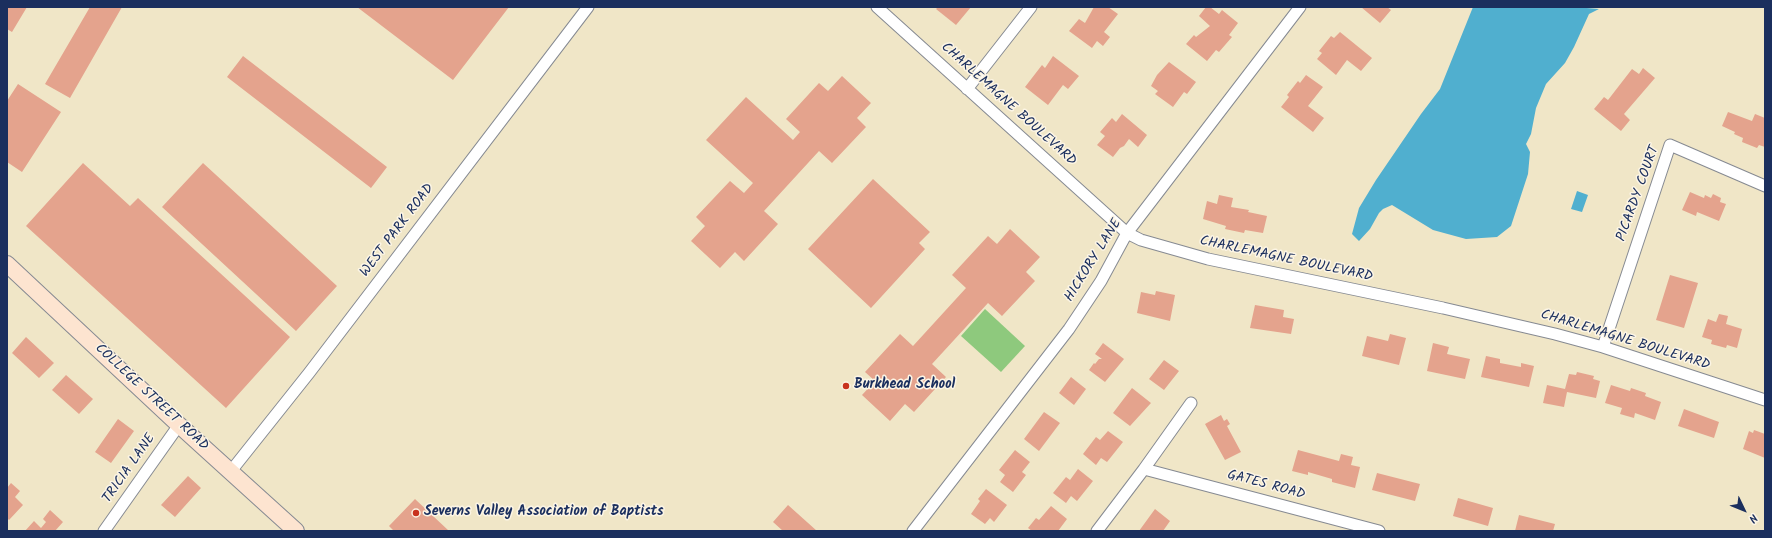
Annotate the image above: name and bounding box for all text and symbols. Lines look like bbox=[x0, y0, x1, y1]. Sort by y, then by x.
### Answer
street label: CHARLEMAGNE BOULEVARD bbox=[937, 40, 1079, 170]
street label: PICARDY COURT bbox=[1614, 144, 1664, 244]
street label: WEST PARK ROAD bbox=[358, 181, 438, 281]
street label: HICKORY LANE bbox=[1062, 216, 1126, 306]
street label: CHARLEMAGNE BOULEVARD bbox=[1198, 233, 1374, 287]
street label: CHARLEMAGNE BOULEVARD bbox=[1538, 307, 1712, 375]
street label: COLLEGE STREET ROAD bbox=[91, 341, 211, 455]
place label: Burkhead School bbox=[854, 378, 955, 394]
marker: Burkhead School bbox=[841, 381, 851, 391]
street label: TRICIA LANE bbox=[100, 431, 160, 507]
street label: GATES ROAD bbox=[1225, 468, 1307, 504]
north arrow bbox=[1724, 490, 1764, 530]
place label: Severns Valley Association of Baptists bbox=[424, 505, 664, 521]
marker: Severns Valley Association of Baptists bbox=[411, 508, 421, 518]
text: N bbox=[1744, 509, 1762, 527]

